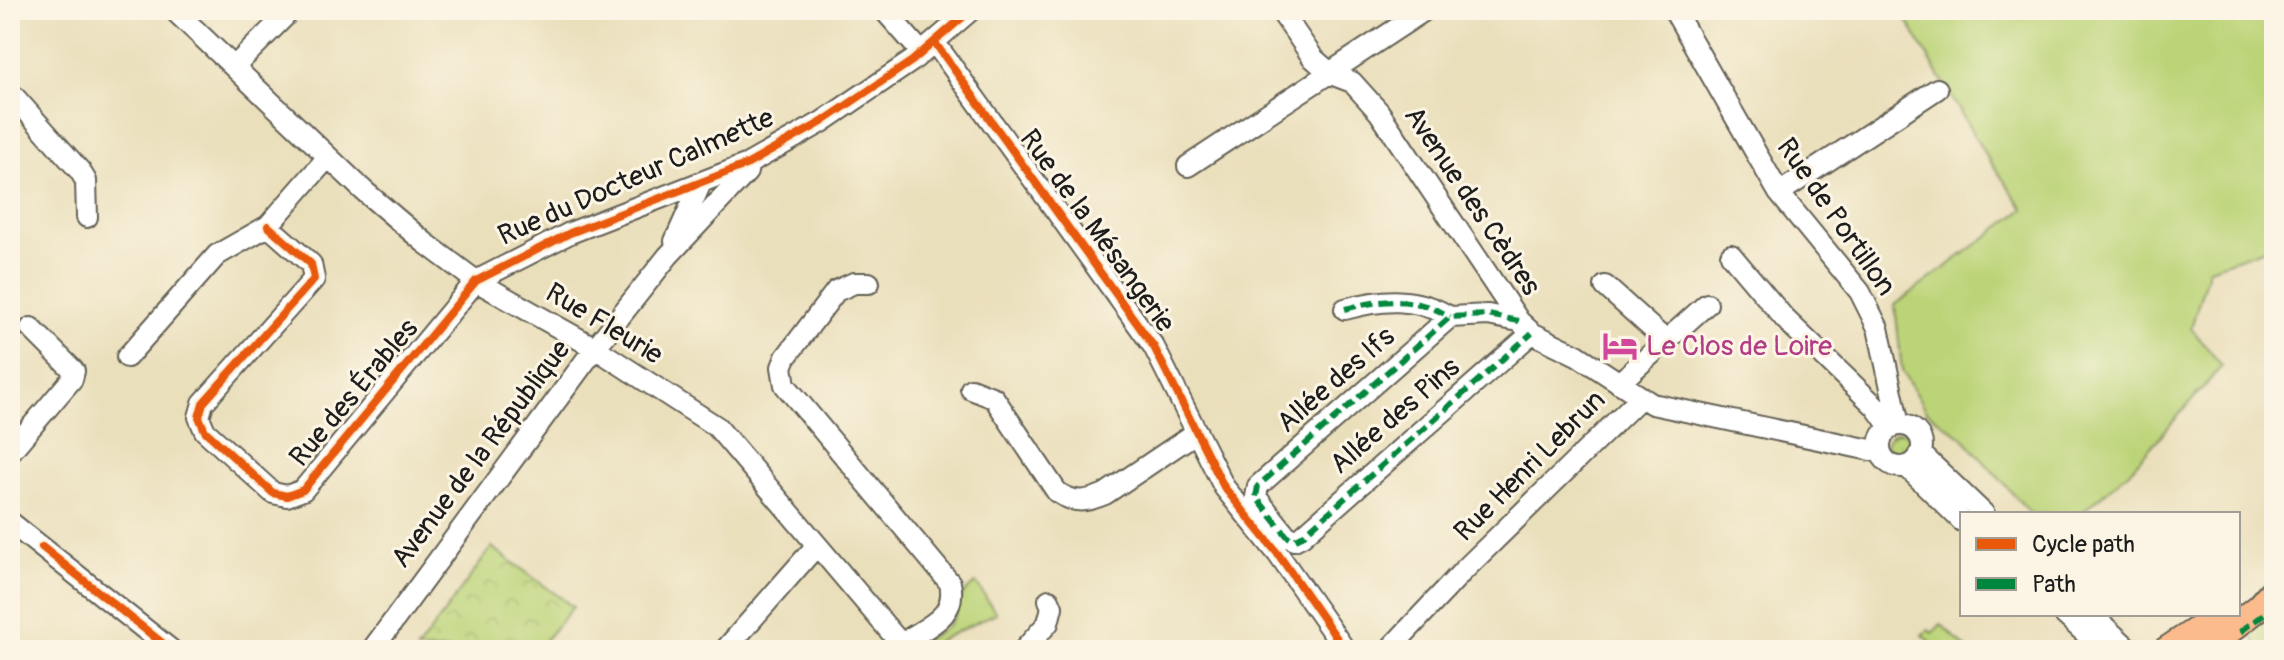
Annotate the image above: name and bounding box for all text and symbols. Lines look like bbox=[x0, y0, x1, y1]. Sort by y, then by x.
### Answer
street label: Rue du Docteur Calmette bbox=[493, 100, 779, 254]
street label: Avenue des Cèdres bbox=[1396, 100, 1548, 302]
street label: Rue de la Mésangerie bbox=[1012, 123, 1182, 339]
street label: Rue de Portillon bbox=[1769, 131, 1903, 303]
street label: Rue Fleurie bbox=[539, 275, 669, 373]
street label: Rue des Érables bbox=[282, 312, 426, 474]
street label: Allée des Ifs bbox=[1270, 319, 1402, 441]
hotel icon: Le Clos de Loire bbox=[1601, 327, 1639, 365]
place label: Le Clos de Loire bbox=[1646, 329, 1832, 364]
street label: Avenue de la République bbox=[384, 333, 578, 575]
street label: Allée des Pins bbox=[1323, 350, 1467, 482]
street label: Rue Henri Lebrun bbox=[1447, 383, 1613, 549]
legend bbox=[1960, 512, 2240, 616]
text: Cycle path bbox=[2032, 530, 2135, 559]
text: Path bbox=[2032, 570, 2076, 599]

